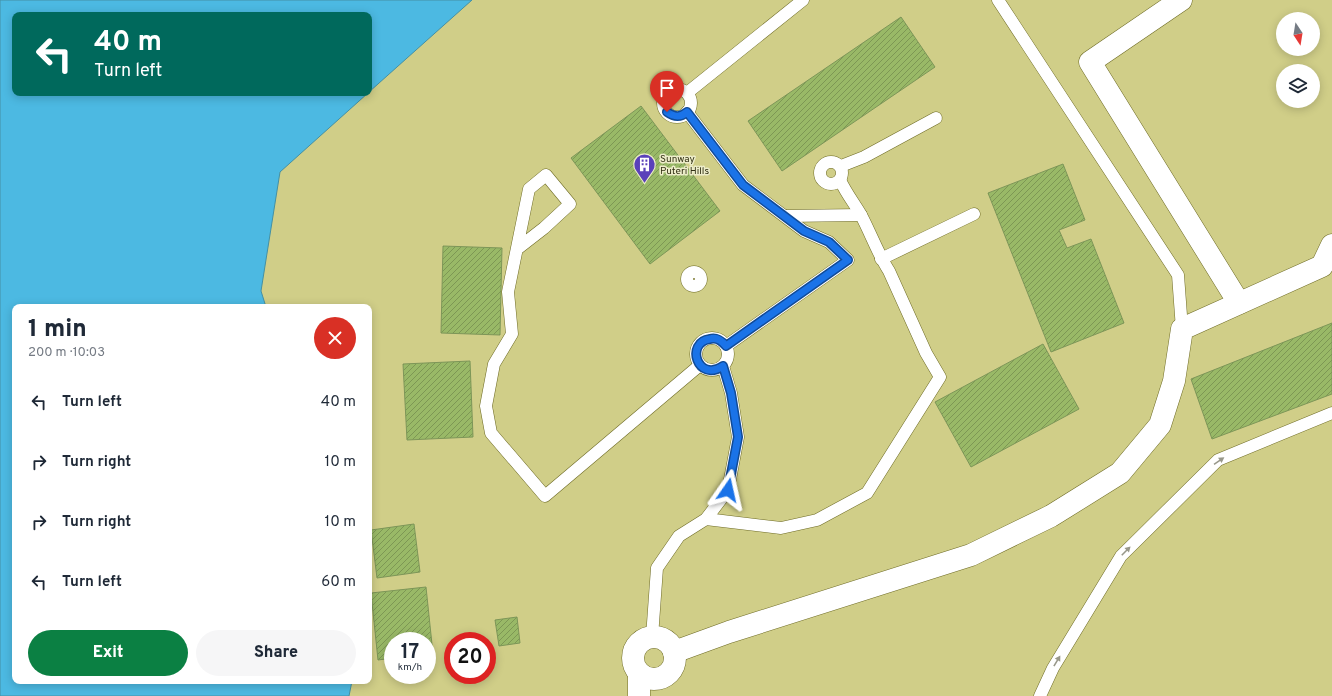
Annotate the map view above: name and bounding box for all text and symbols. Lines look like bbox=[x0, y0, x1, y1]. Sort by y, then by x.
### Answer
north arrow bbox=[1276, 12, 1320, 56]
map controls bbox=[1276, 12, 1320, 108]
text: 40 m bbox=[94, 25, 162, 61]
icon: left bbox=[28, 28, 80, 80]
text: Turn left bbox=[94, 60, 162, 83]
button: layers bbox=[1276, 64, 1320, 108]
pin bbox=[650, 71, 684, 112]
icon: arrive bbox=[656, 77, 678, 99]
building icon: Sunway Puteri Hills bbox=[632, 152, 658, 185]
place label: Sunway Puteri Hills bbox=[660, 153, 709, 178]
text: 1 min bbox=[28, 315, 87, 345]
button: close bbox=[314, 317, 356, 359]
text: 200 m · 10:03 bbox=[28, 345, 105, 361]
icon: left bbox=[28, 391, 50, 413]
text: Turn left bbox=[62, 393, 122, 412]
text: 40 m bbox=[321, 393, 356, 412]
icon: right bbox=[28, 451, 50, 473]
text: Turn right bbox=[62, 453, 131, 472]
text: 10 m bbox=[325, 453, 356, 472]
one-way arrow bbox=[1214, 457, 1224, 465]
position arrow bbox=[707, 469, 749, 511]
icon: right bbox=[28, 511, 50, 533]
text: Turn right bbox=[62, 513, 131, 532]
text: 10 m bbox=[325, 513, 356, 532]
one-way arrow bbox=[1121, 546, 1131, 556]
icon: left bbox=[28, 571, 50, 593]
text: Turn left bbox=[62, 573, 122, 592]
text: 60 m bbox=[321, 573, 356, 592]
button: Exit bbox=[28, 630, 188, 676]
button: Share bbox=[196, 630, 356, 676]
speed limit sign: 20 bbox=[444, 632, 496, 684]
text: 17 bbox=[401, 640, 419, 666]
one-way arrow bbox=[1053, 655, 1060, 667]
text: km/h bbox=[398, 661, 422, 674]

